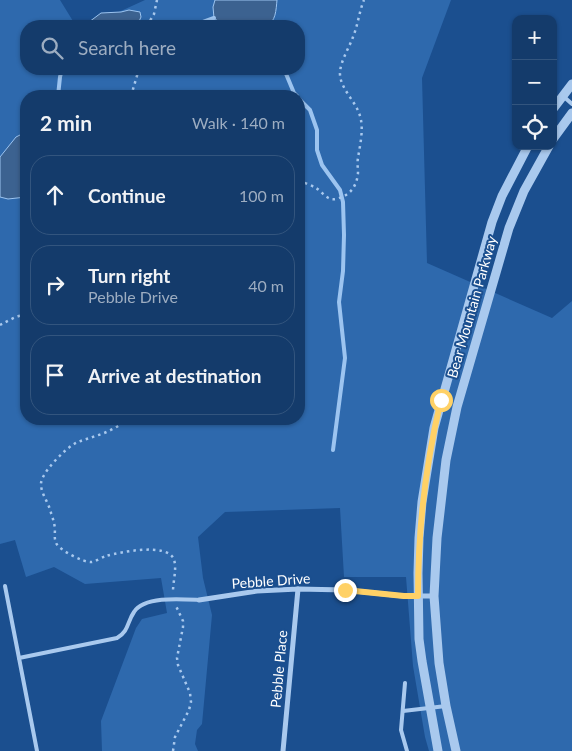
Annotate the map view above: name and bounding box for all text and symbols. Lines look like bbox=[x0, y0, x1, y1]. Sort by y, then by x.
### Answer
map controls bbox=[512, 15, 557, 150]
button: + bbox=[512, 15, 557, 60]
search box bbox=[20, 20, 305, 75]
icon: search bbox=[38, 34, 66, 62]
text: Search here bbox=[78, 36, 176, 59]
button: − bbox=[512, 60, 557, 105]
button: locate bbox=[512, 105, 557, 150]
text: 2 min bbox=[40, 110, 92, 135]
text: Walk · 140 m bbox=[192, 113, 285, 132]
icon: ahead bbox=[41, 181, 69, 209]
text: Continue bbox=[88, 184, 166, 207]
text: 100 m bbox=[239, 186, 284, 205]
street label: Bear Mountain Parkway bbox=[443, 233, 500, 380]
text: Turn right bbox=[88, 264, 170, 287]
icon: right bbox=[41, 271, 69, 299]
text: 40 m bbox=[248, 276, 284, 295]
text: Pebble Drive bbox=[88, 287, 178, 306]
icon: arrive bbox=[41, 361, 69, 389]
text: Arrive at destination bbox=[88, 364, 261, 387]
route start bbox=[430, 389, 453, 412]
street label: Pebble Drive bbox=[231, 569, 311, 592]
route end bbox=[334, 579, 357, 602]
street label: Pebble Place bbox=[267, 629, 290, 709]

